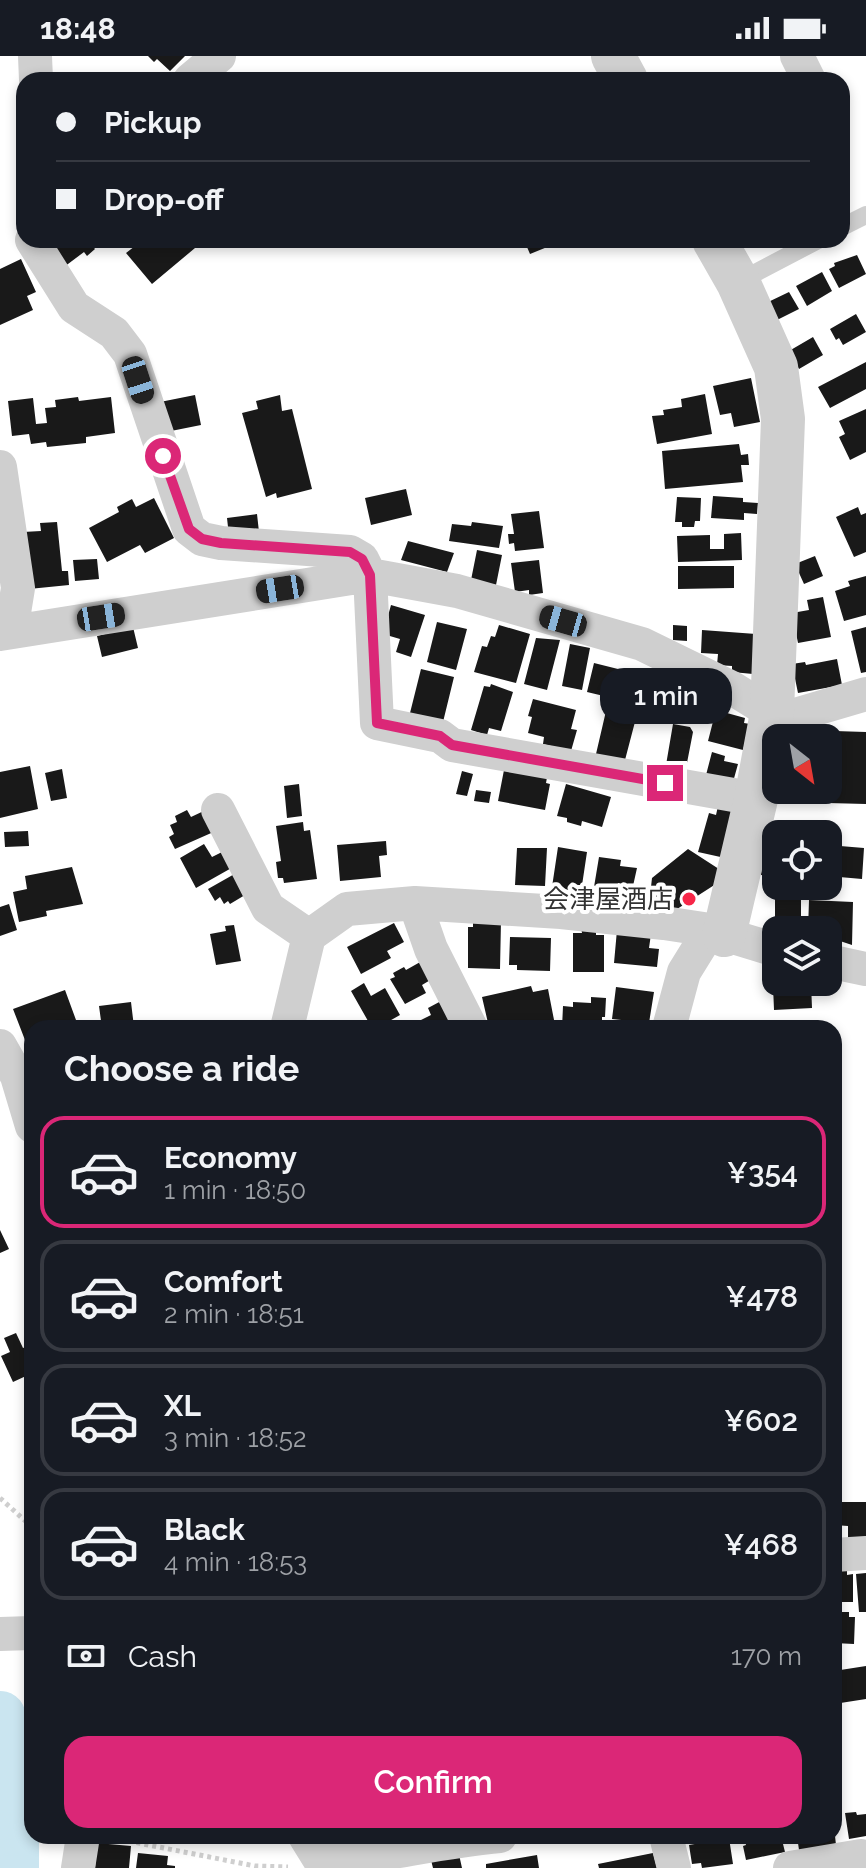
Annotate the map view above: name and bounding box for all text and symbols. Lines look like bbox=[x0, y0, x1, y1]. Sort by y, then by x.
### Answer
text: 18:48 bbox=[40, 11, 116, 46]
text: Pickup bbox=[104, 105, 202, 140]
text: Drop-off bbox=[104, 182, 224, 217]
car bbox=[119, 353, 157, 407]
route start bbox=[145, 438, 181, 474]
car bbox=[254, 573, 306, 605]
car bbox=[75, 601, 127, 633]
car bbox=[537, 603, 589, 639]
callout: 1 min bbox=[599, 667, 731, 723]
text: 1 min bbox=[634, 681, 698, 711]
north arrow bbox=[762, 724, 842, 804]
map controls bbox=[762, 724, 842, 996]
route end bbox=[647, 765, 683, 801]
button: locate bbox=[762, 820, 842, 900]
place label: 会津屋酒店 bbox=[543, 884, 673, 914]
marker: 会津屋酒店 bbox=[680, 890, 698, 908]
button: layers bbox=[762, 916, 842, 996]
text: Choose a ride bbox=[64, 1047, 299, 1089]
icon: car bbox=[68, 1136, 140, 1208]
text: Economy bbox=[164, 1140, 297, 1175]
text: ¥354 bbox=[727, 1155, 798, 1190]
text: 1 min · 18:50 bbox=[164, 1175, 306, 1205]
icon: car bbox=[68, 1260, 140, 1332]
text: Comfort bbox=[164, 1264, 283, 1299]
text: ¥478 bbox=[726, 1279, 798, 1314]
text: 2 min · 18:51 bbox=[164, 1299, 304, 1329]
icon: car bbox=[68, 1384, 140, 1456]
text: XL bbox=[164, 1388, 201, 1423]
text: ¥602 bbox=[724, 1403, 798, 1438]
text: 3 min · 18:52 bbox=[164, 1423, 307, 1453]
icon: car bbox=[68, 1508, 140, 1580]
text: Black bbox=[164, 1512, 245, 1547]
text: ¥468 bbox=[724, 1527, 798, 1562]
text: 4 min · 18:53 bbox=[164, 1547, 307, 1577]
icon: cash bbox=[64, 1634, 108, 1678]
text: Cash bbox=[128, 1639, 197, 1674]
text: 170 m bbox=[731, 1641, 802, 1671]
button: Confirm bbox=[64, 1736, 802, 1828]

